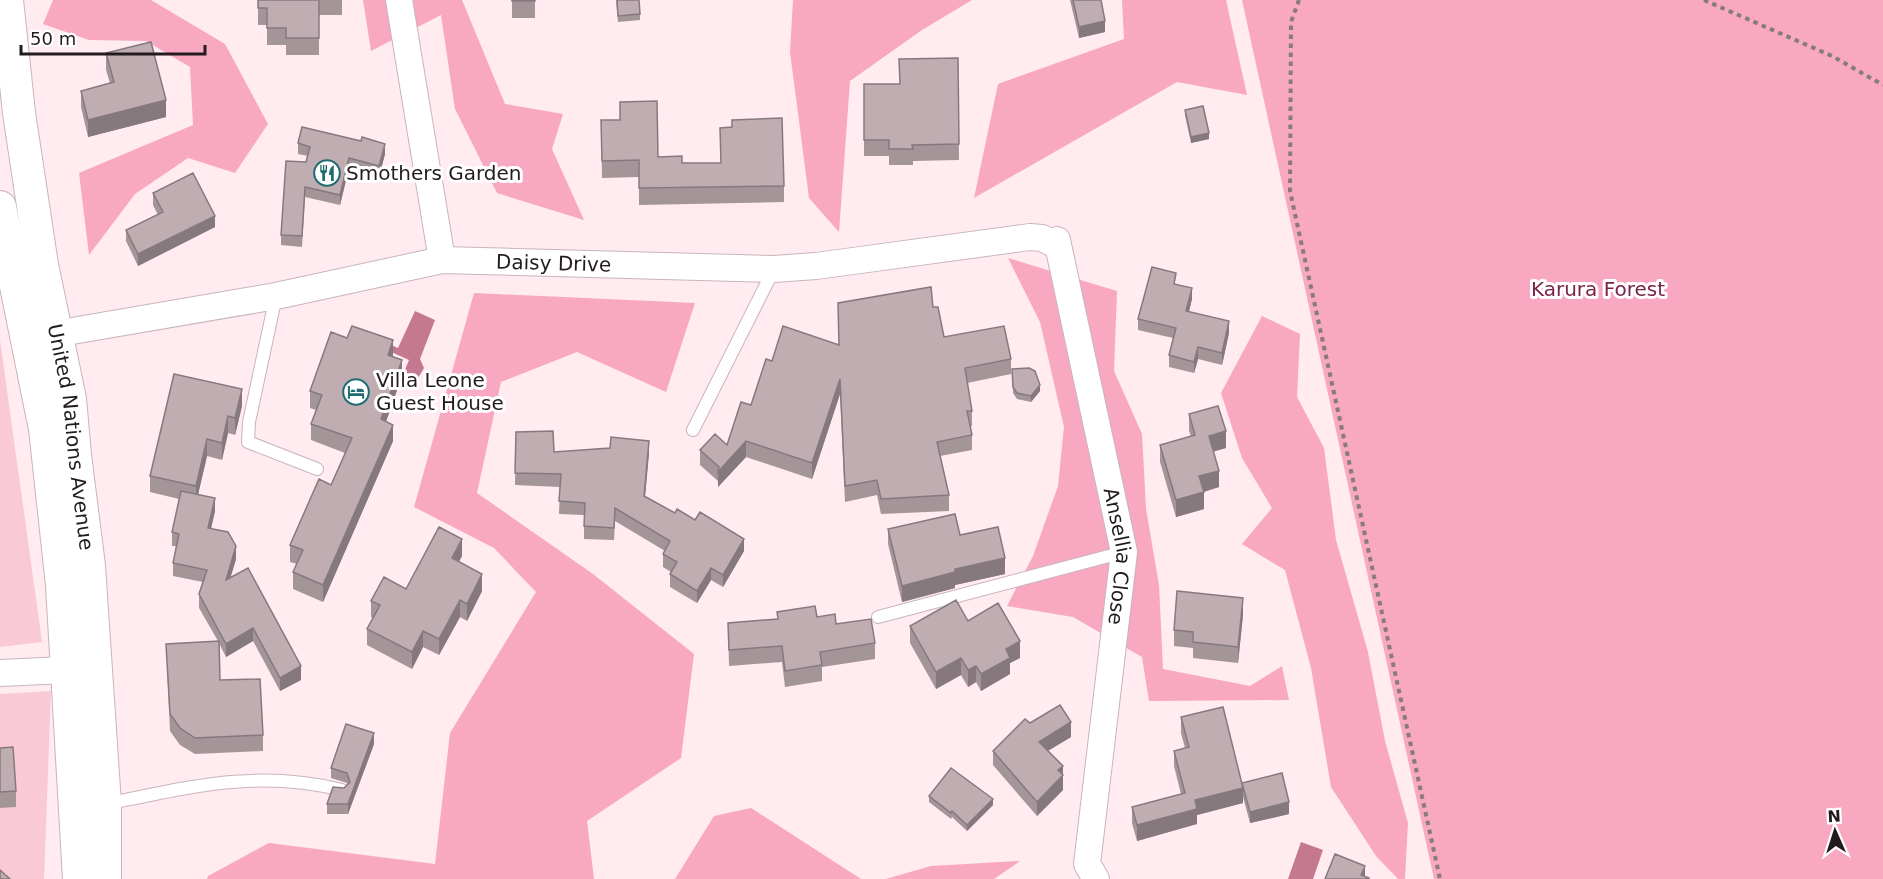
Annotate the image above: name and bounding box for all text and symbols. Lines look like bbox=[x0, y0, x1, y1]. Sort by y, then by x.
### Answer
scale bar bbox=[21, 18, 206, 56]
text: 50 m bbox=[30, 28, 76, 49]
restaurant icon: Smothers Garden bbox=[312, 158, 342, 188]
place label: Smothers Garden bbox=[346, 161, 522, 185]
street label: Daisy Drive bbox=[496, 249, 612, 277]
park label: Karura Forest bbox=[1531, 277, 1665, 301]
street label: United Nations Avenue bbox=[43, 321, 99, 552]
place label: Villa Leone Guest House bbox=[376, 368, 504, 415]
hotel icon: Villa Leone Guest House bbox=[341, 377, 371, 407]
street label: Ansellia Close bbox=[1098, 485, 1136, 626]
north arrow bbox=[1805, 801, 1865, 861]
text: N bbox=[1827, 807, 1841, 826]

